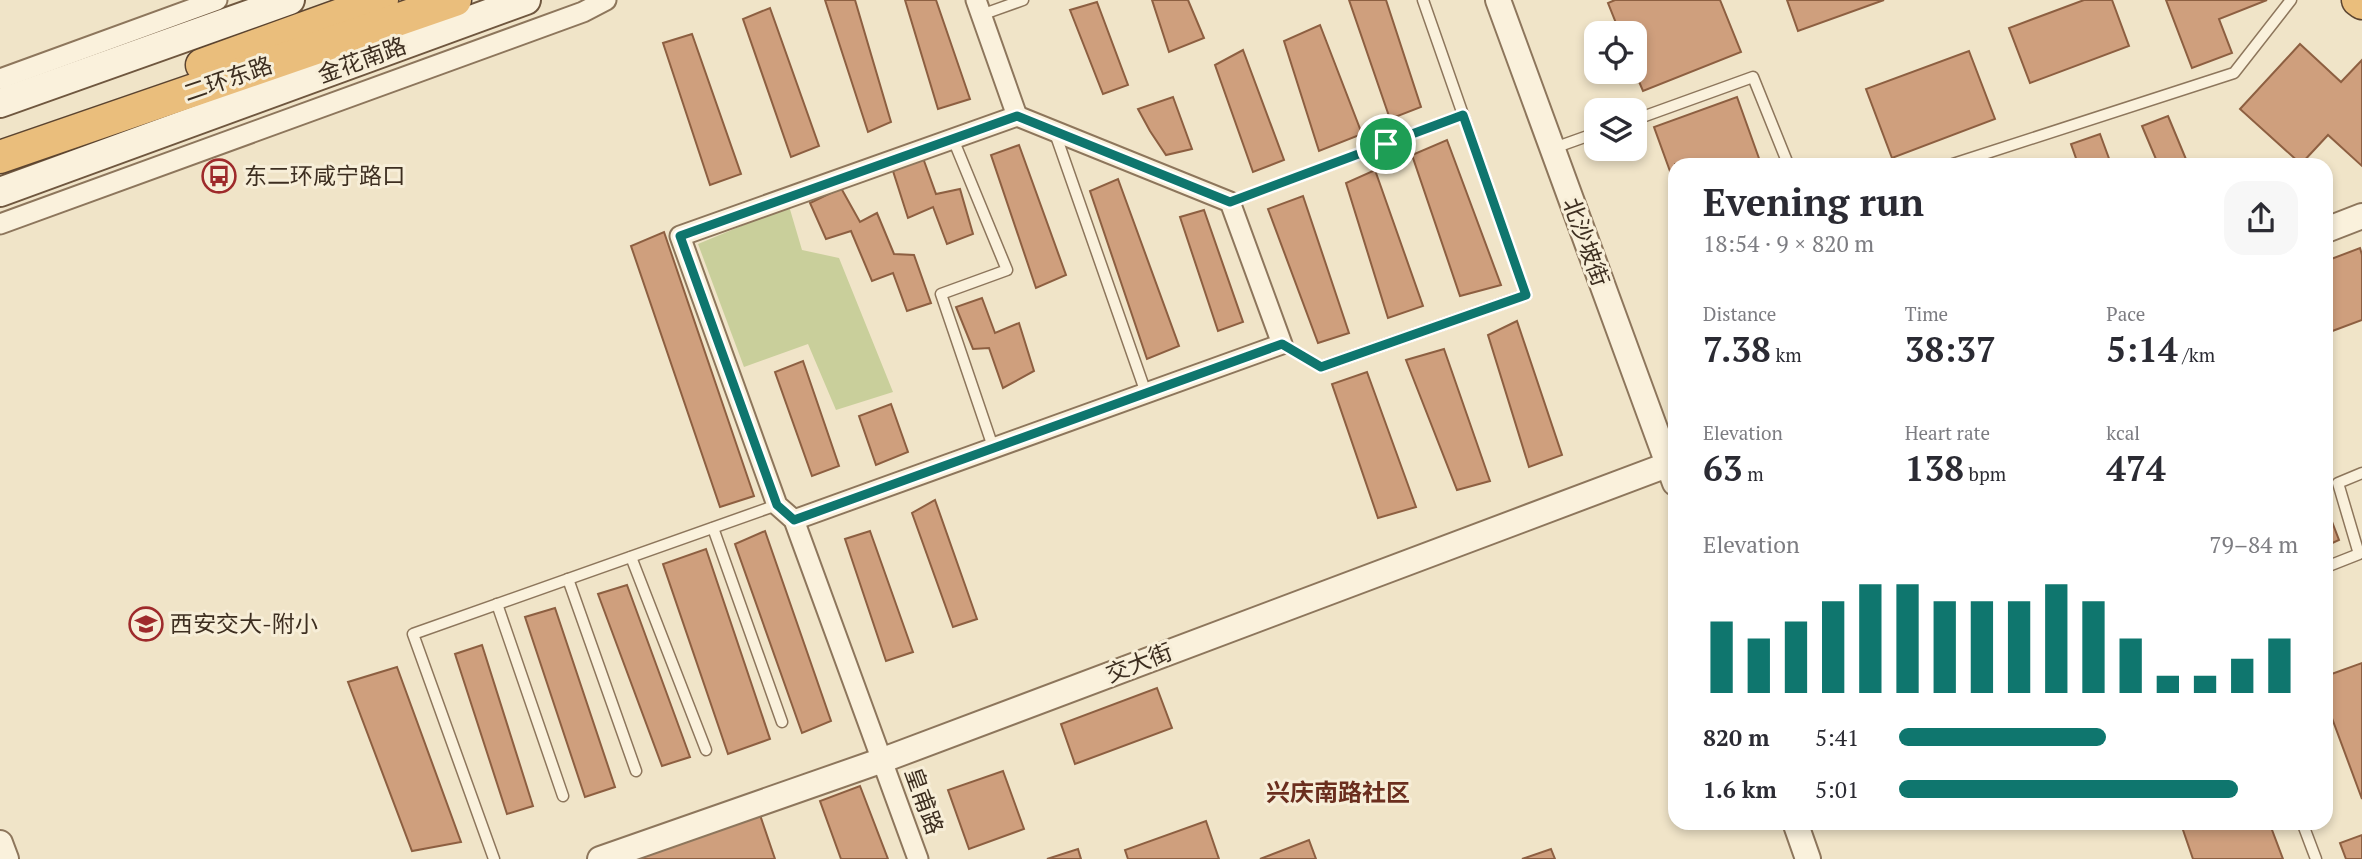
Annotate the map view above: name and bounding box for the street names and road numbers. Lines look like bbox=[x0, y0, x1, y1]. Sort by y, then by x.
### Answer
street label: 金花南路 bbox=[313, 29, 410, 90]
street label: 二环东路 bbox=[179, 49, 276, 108]
street label: 北沙坡街 bbox=[1556, 193, 1617, 290]
street label: 交大街 bbox=[1101, 636, 1177, 689]
street label: 皇甫路 bbox=[898, 763, 951, 839]

